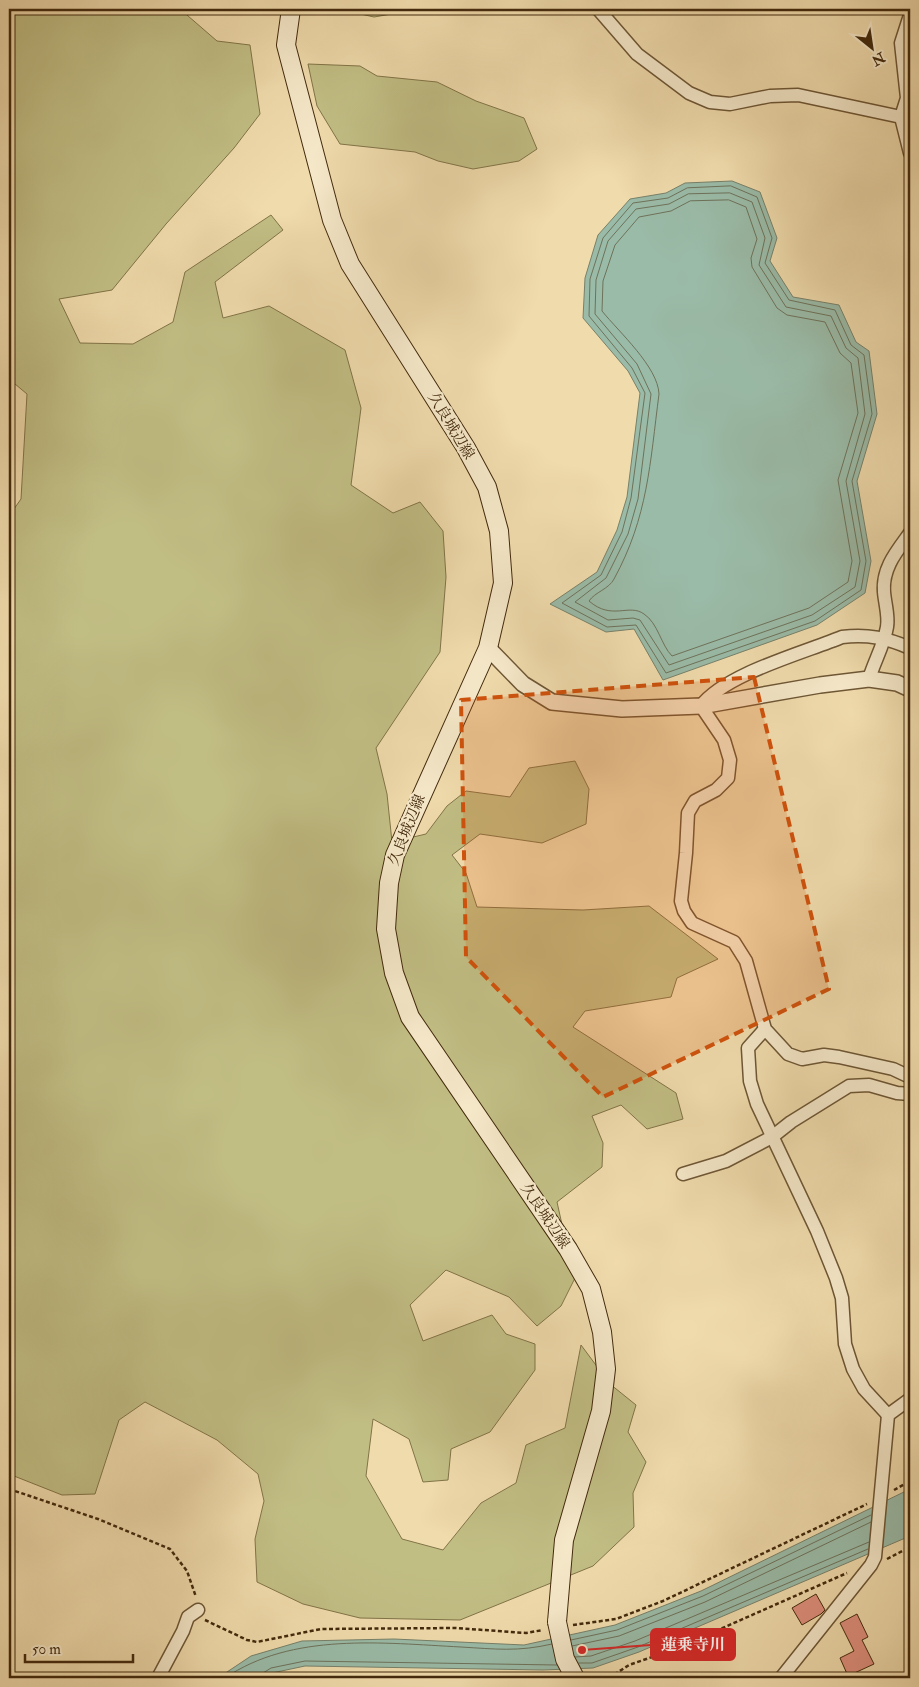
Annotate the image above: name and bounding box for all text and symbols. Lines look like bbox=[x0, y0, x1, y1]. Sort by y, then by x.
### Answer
north arrow bbox=[846, 22, 896, 72]
text: N bbox=[868, 48, 889, 70]
street label: 久良城辺線 bbox=[424, 389, 478, 463]
street label: 久良城辺線 bbox=[384, 792, 430, 868]
street label: 久良城辺線 bbox=[516, 1180, 574, 1252]
callout: 蓮乗寺川 bbox=[651, 1629, 735, 1660]
scale bar bbox=[25, 1632, 132, 1664]
text: 蓮乗寺川 bbox=[661, 1635, 725, 1655]
text: 50 m bbox=[32, 1640, 61, 1659]

